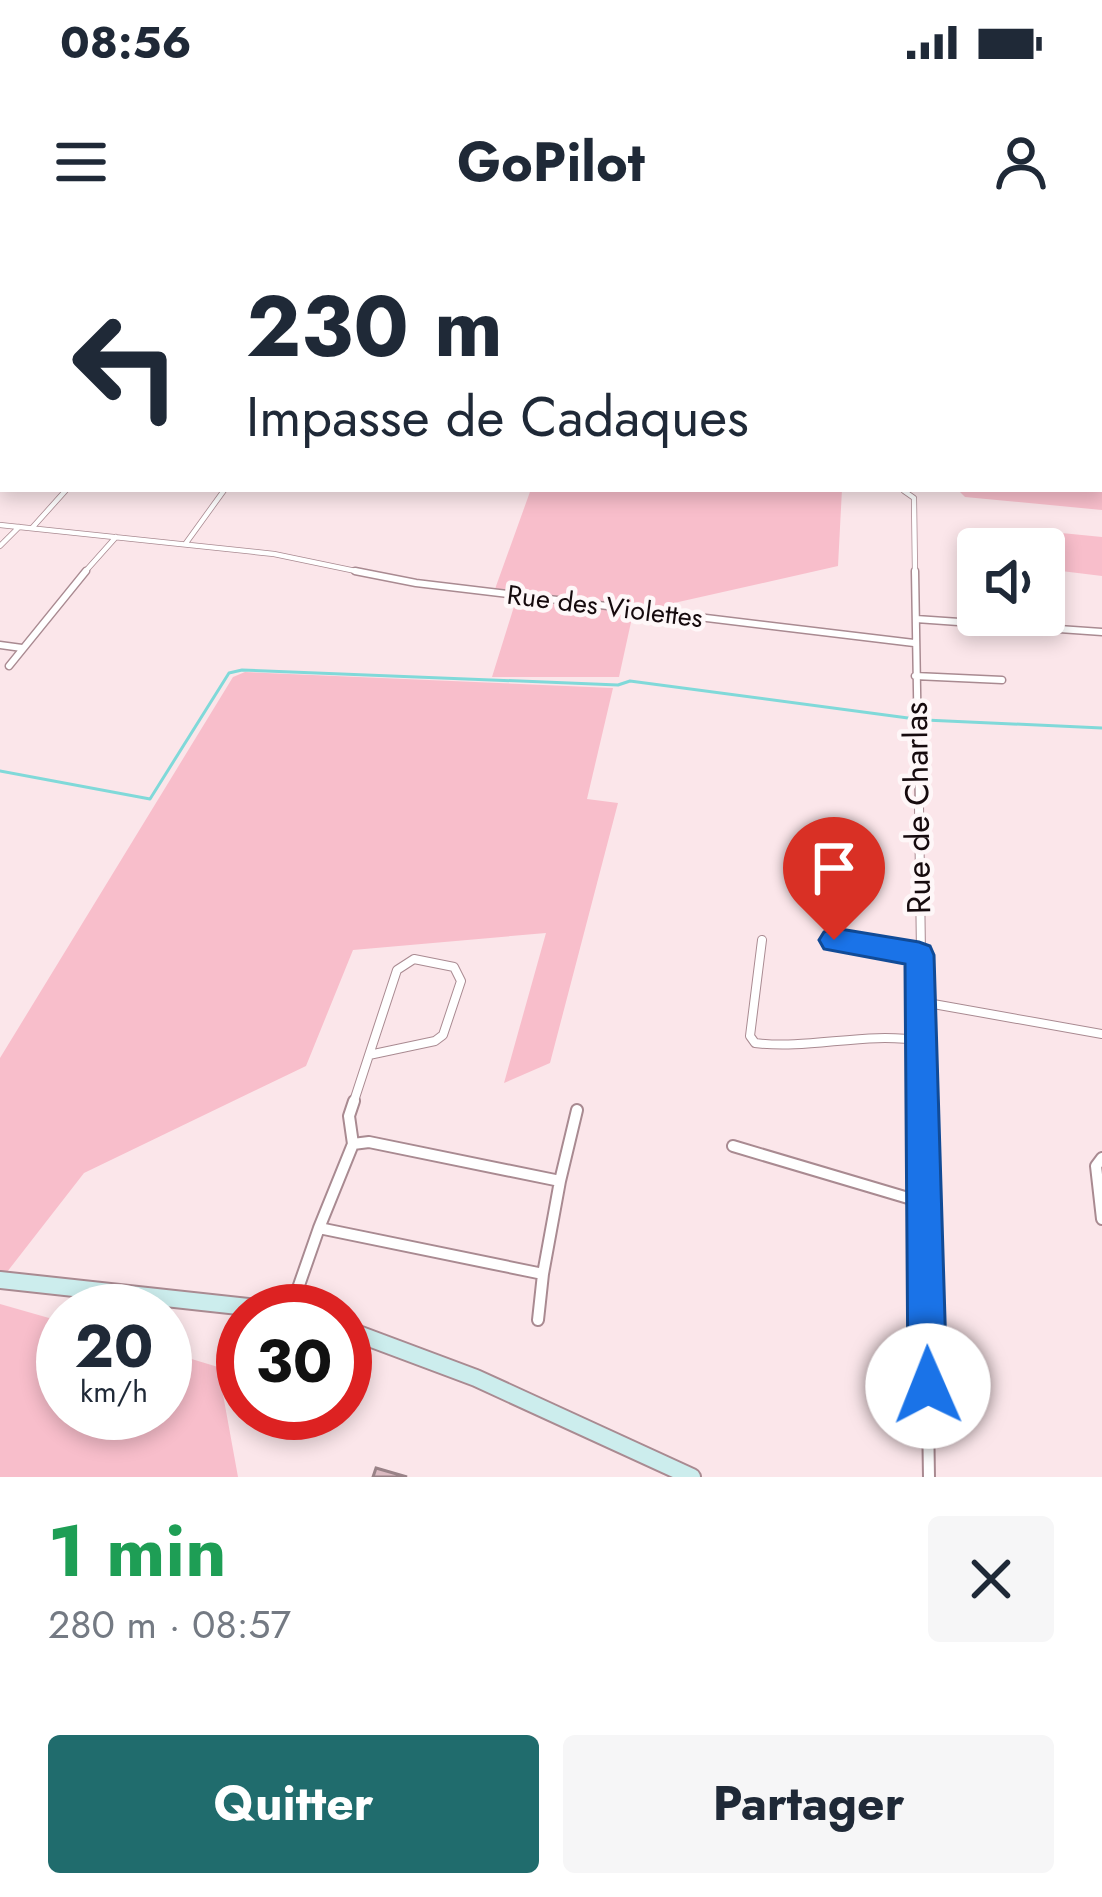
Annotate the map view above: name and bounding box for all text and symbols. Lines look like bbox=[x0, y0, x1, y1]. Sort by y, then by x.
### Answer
text: 08:56 bbox=[60, 10, 192, 75]
text: GoPilot bbox=[457, 123, 645, 201]
icon: menu bbox=[48, 129, 114, 195]
icon: person bbox=[988, 129, 1054, 195]
text: 230 m bbox=[246, 266, 503, 388]
icon: left bbox=[48, 288, 204, 444]
text: Impasse de Cadaques bbox=[246, 378, 749, 456]
map controls bbox=[957, 528, 1065, 636]
button: sound bbox=[957, 528, 1065, 636]
street label: Rue des Violettes bbox=[505, 575, 705, 637]
street label: Rue de Charlas bbox=[892, 701, 942, 915]
pin bbox=[783, 817, 885, 940]
icon: arrive bbox=[801, 835, 867, 901]
speed limit sign: 30 bbox=[216, 1284, 372, 1440]
text: 20 bbox=[74, 1303, 154, 1390]
position arrow bbox=[865, 1323, 991, 1449]
text: km/h bbox=[80, 1370, 148, 1413]
text: 1 min bbox=[48, 1499, 227, 1603]
button: close bbox=[928, 1516, 1054, 1642]
text: 280 m · 08:57 bbox=[48, 1596, 291, 1653]
button: Quitter bbox=[48, 1735, 539, 1873]
button: Partager bbox=[563, 1735, 1054, 1873]

